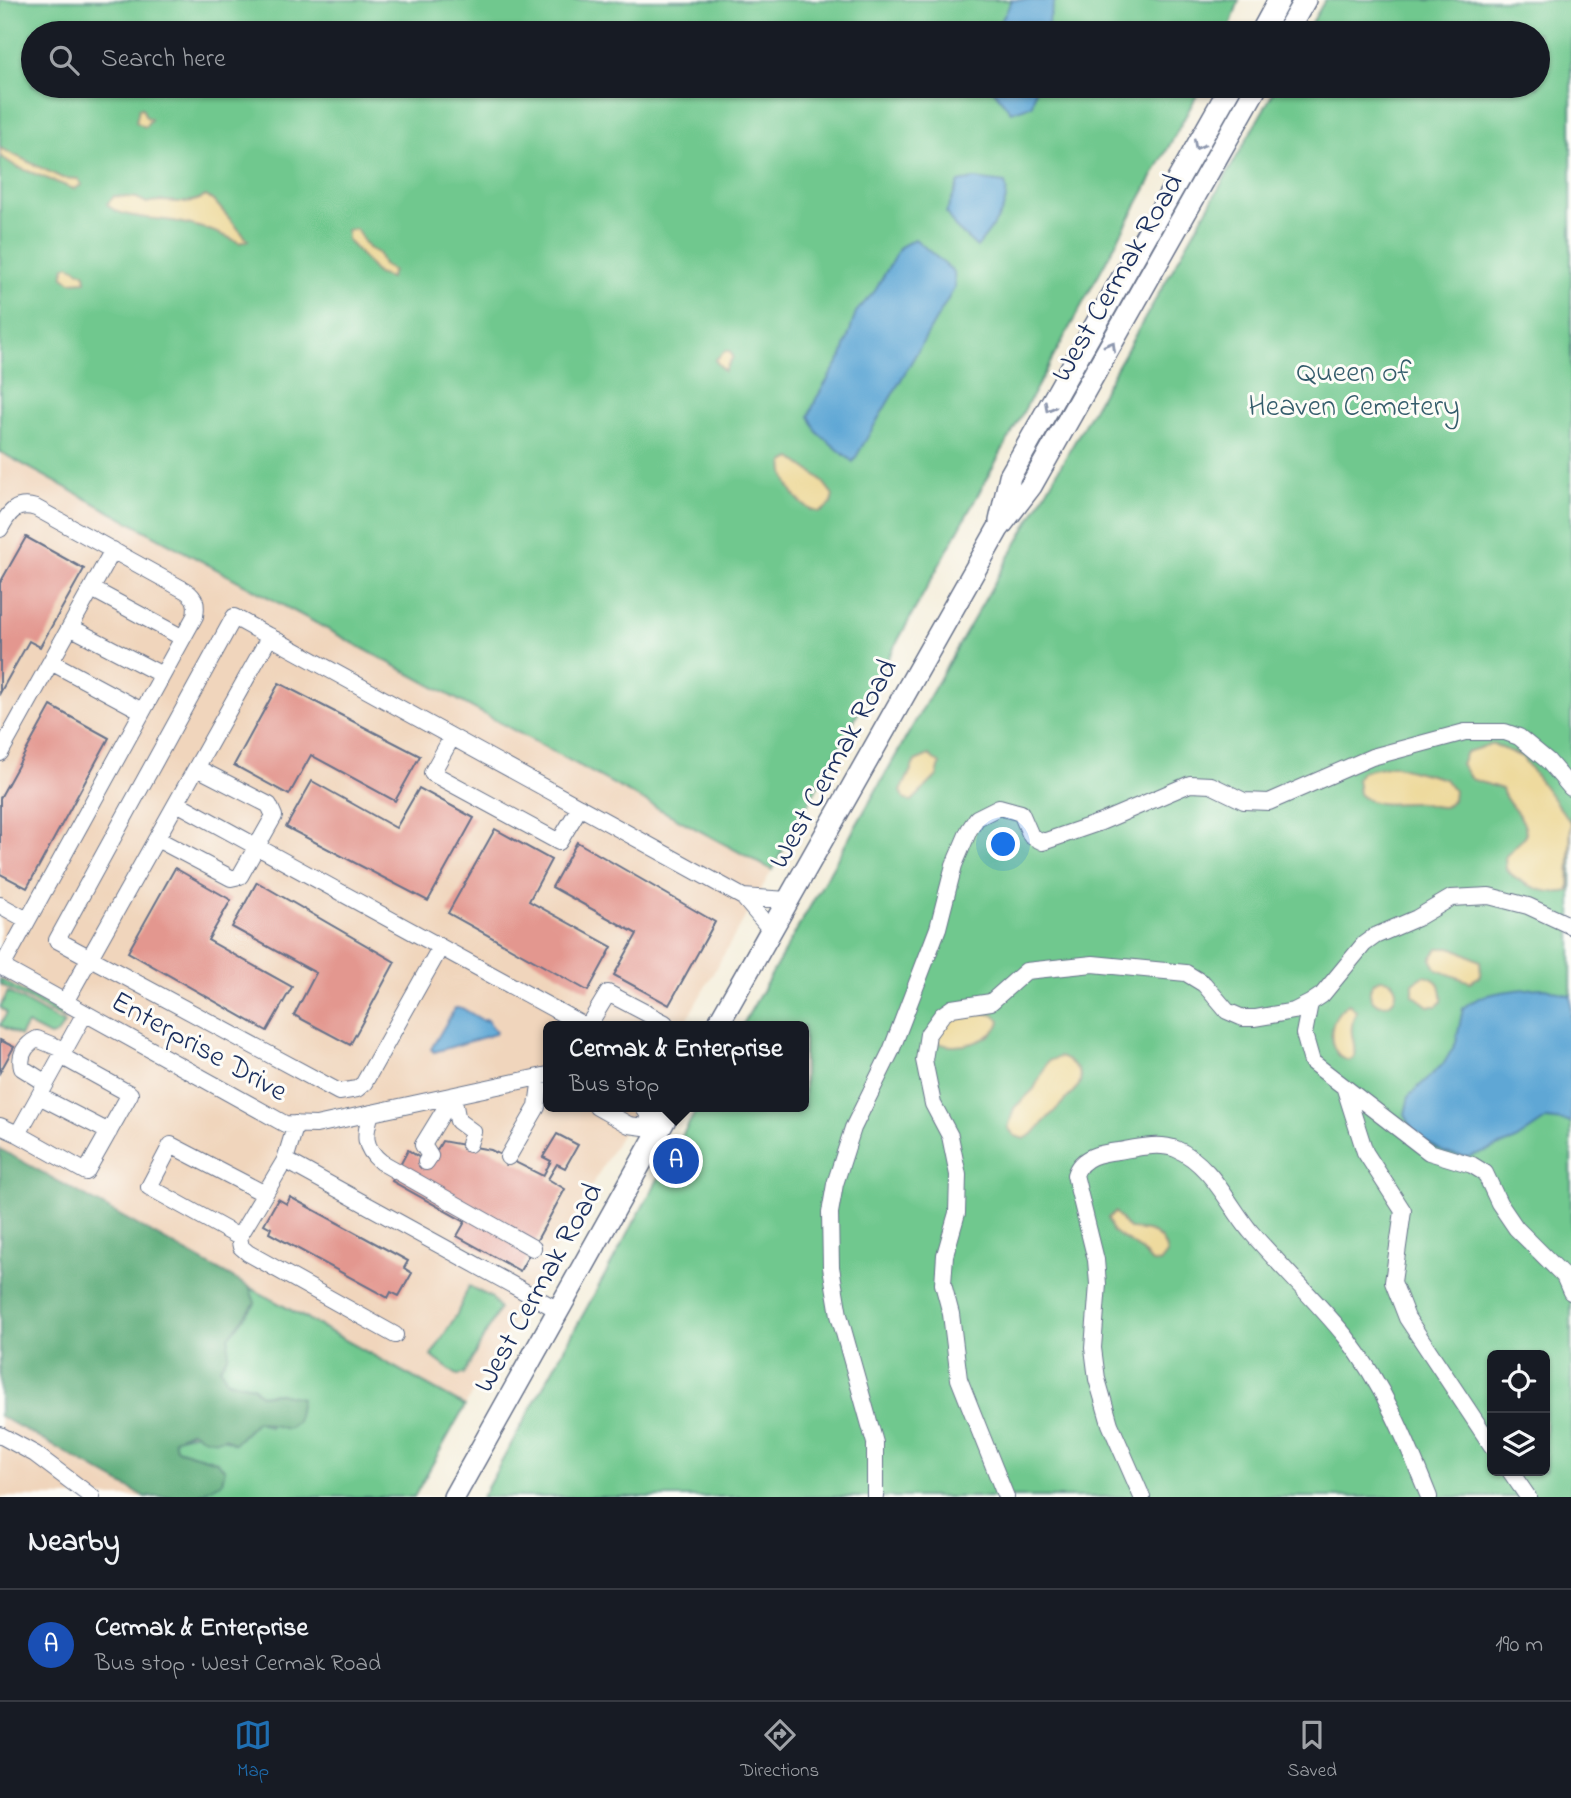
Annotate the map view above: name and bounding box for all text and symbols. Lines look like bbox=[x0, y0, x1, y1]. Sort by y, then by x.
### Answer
search box bbox=[21, 21, 1550, 98]
icon: search bbox=[45, 41, 83, 79]
text: Search here bbox=[101, 41, 226, 79]
one-way arrow bbox=[1193, 138, 1206, 150]
street label: West Cermak Road bbox=[1041, 166, 1196, 391]
one-way arrow bbox=[1103, 340, 1116, 353]
park label: Queen of Heaven Cemetery bbox=[1248, 352, 1460, 430]
one-way arrow bbox=[1044, 400, 1057, 412]
street label: West Cermak Road bbox=[759, 651, 911, 878]
your location bbox=[986, 827, 1020, 861]
street label: Enterprise Drive bbox=[102, 981, 295, 1115]
popup bbox=[543, 1021, 809, 1112]
text: Cermak & Enterprise bbox=[569, 1031, 783, 1069]
text: Bus stop bbox=[569, 1069, 659, 1102]
pin: A bbox=[653, 1135, 699, 1187]
street label: West Cermak Road bbox=[464, 1175, 616, 1402]
map controls bbox=[1487, 1350, 1550, 1476]
button: locate bbox=[1487, 1350, 1550, 1413]
button: layers bbox=[1487, 1413, 1550, 1476]
text: Nearby bbox=[28, 1521, 120, 1565]
text: Cermak & Enterprise bbox=[95, 1610, 308, 1648]
text: A bbox=[44, 1629, 58, 1662]
text: 190 m bbox=[1495, 1629, 1543, 1662]
text: Bus stop · West Cermak Road bbox=[95, 1648, 381, 1681]
tab: Map bbox=[234, 1716, 272, 1785]
tab: Directions bbox=[740, 1716, 819, 1785]
tab: Saved bbox=[1287, 1716, 1337, 1785]

